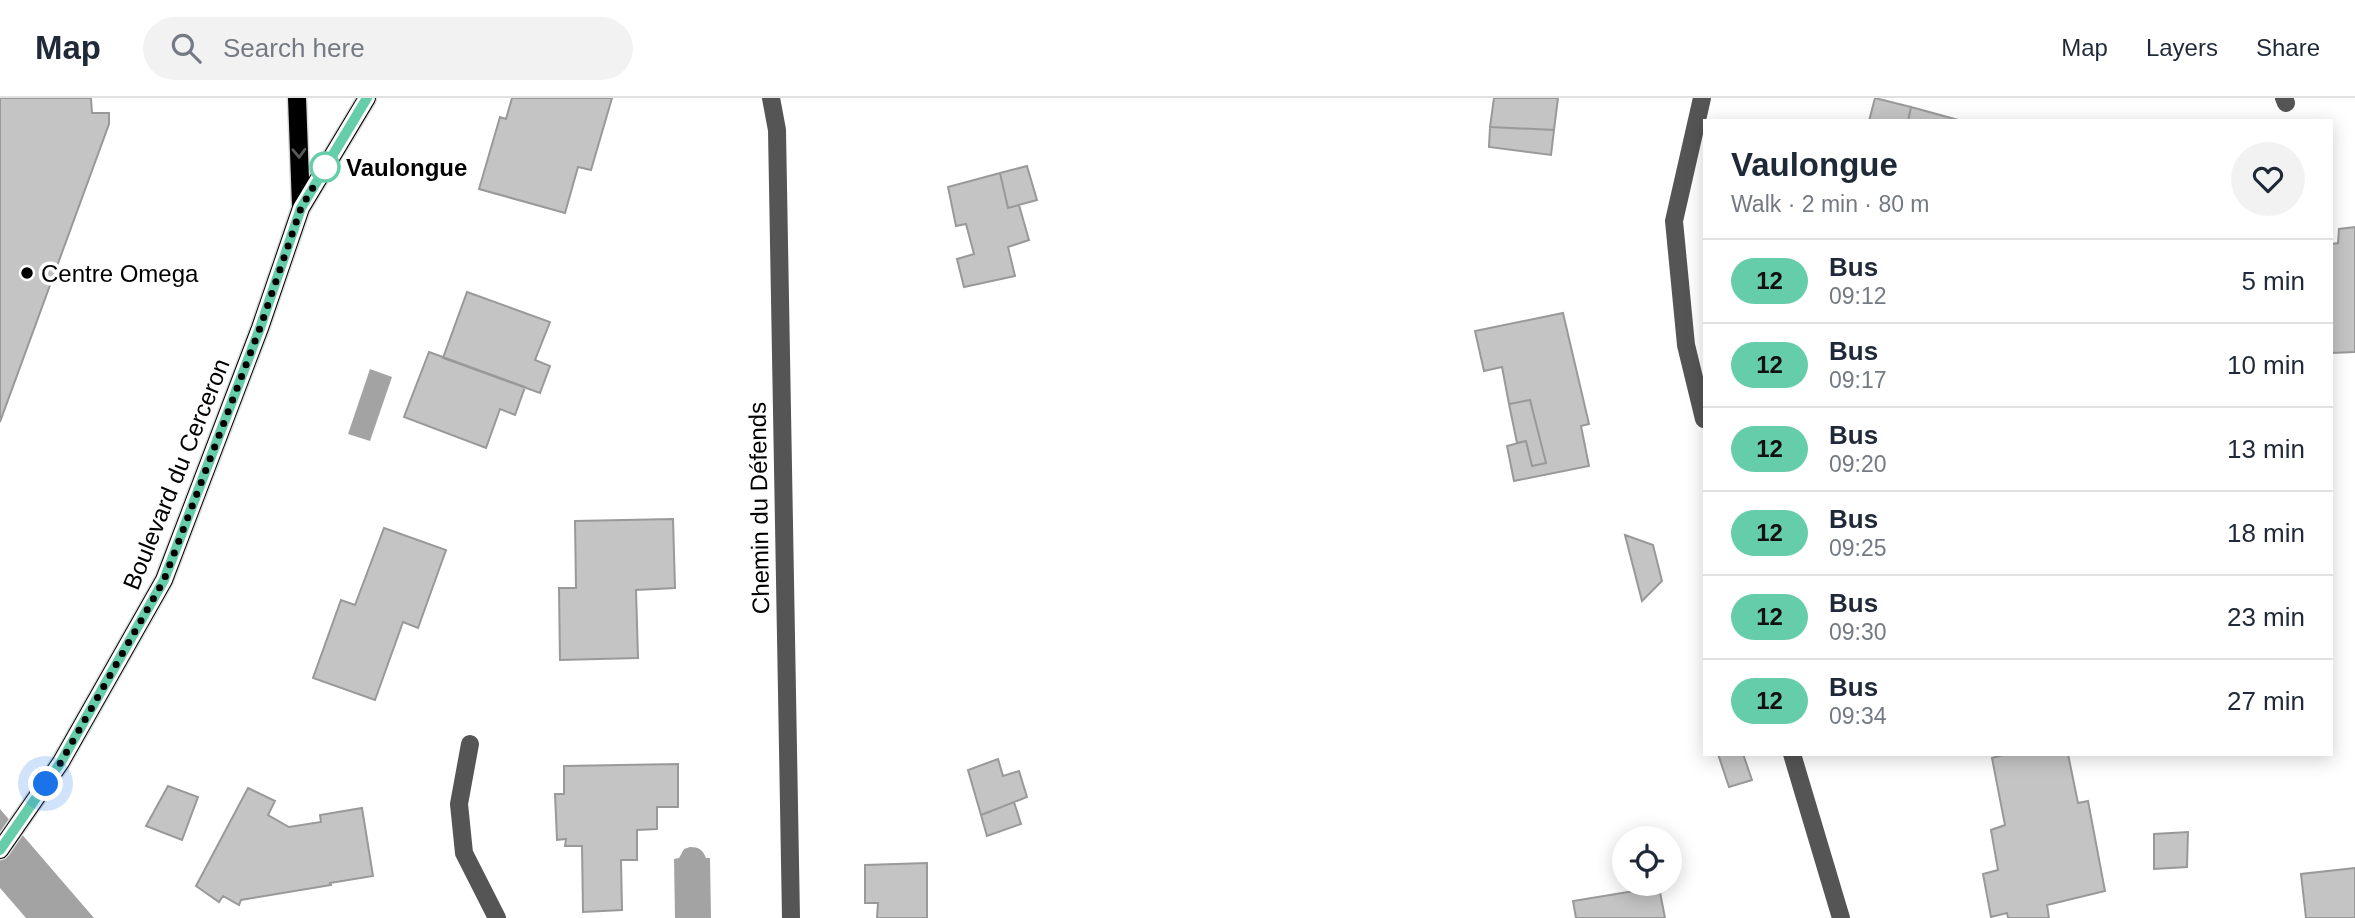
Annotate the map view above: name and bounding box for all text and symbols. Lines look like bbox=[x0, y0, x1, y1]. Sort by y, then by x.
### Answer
search box bbox=[143, 17, 633, 80]
text: Map bbox=[35, 29, 101, 66]
icon: search bbox=[167, 29, 205, 67]
text: Search here bbox=[223, 33, 365, 63]
text: Map bbox=[2061, 34, 2108, 61]
text: Layers bbox=[2146, 34, 2218, 61]
text: Share bbox=[2256, 34, 2320, 61]
button: heart bbox=[2231, 142, 2305, 216]
text: Vaulongue bbox=[1731, 146, 1898, 183]
one-way arrow bbox=[292, 148, 307, 159]
marker: Vaulongue bbox=[310, 152, 340, 182]
place label: Vaulongue bbox=[346, 154, 467, 181]
text: Walk · 2 min · 80 m bbox=[1731, 191, 1930, 217]
text: Bus bbox=[1829, 252, 1878, 282]
place label: Centre Omega bbox=[41, 260, 199, 287]
marker: Centre Omega bbox=[19, 265, 35, 281]
text: 5 min bbox=[2241, 266, 2305, 296]
text: 12 bbox=[1756, 267, 1783, 294]
text: 09:12 bbox=[1829, 283, 1887, 309]
text: Bus bbox=[1829, 336, 1878, 366]
text: 10 min bbox=[2227, 350, 2305, 380]
text: 12 bbox=[1756, 351, 1783, 378]
street label: Boulevard du Cerceron bbox=[117, 355, 235, 593]
text: 09:17 bbox=[1829, 367, 1887, 393]
street label: Chemin du Défends bbox=[744, 402, 774, 614]
text: Bus bbox=[1829, 420, 1878, 450]
text: 13 min bbox=[2227, 434, 2305, 464]
text: 12 bbox=[1756, 435, 1783, 462]
text: 09:20 bbox=[1829, 451, 1887, 477]
text: Bus bbox=[1829, 504, 1878, 534]
text: 18 min bbox=[2227, 518, 2305, 548]
text: 12 bbox=[1756, 519, 1783, 546]
text: 09:25 bbox=[1829, 535, 1887, 561]
text: Bus bbox=[1829, 588, 1878, 618]
text: 23 min bbox=[2227, 602, 2305, 632]
text: 12 bbox=[1756, 603, 1783, 630]
text: 09:30 bbox=[1829, 619, 1887, 645]
text: Bus bbox=[1829, 672, 1878, 702]
text: 27 min bbox=[2227, 686, 2305, 716]
text: 12 bbox=[1756, 687, 1783, 714]
text: 09:34 bbox=[1829, 703, 1887, 729]
your location bbox=[28, 766, 63, 801]
map controls bbox=[1612, 826, 1682, 896]
button: locate bbox=[1612, 826, 1682, 896]

